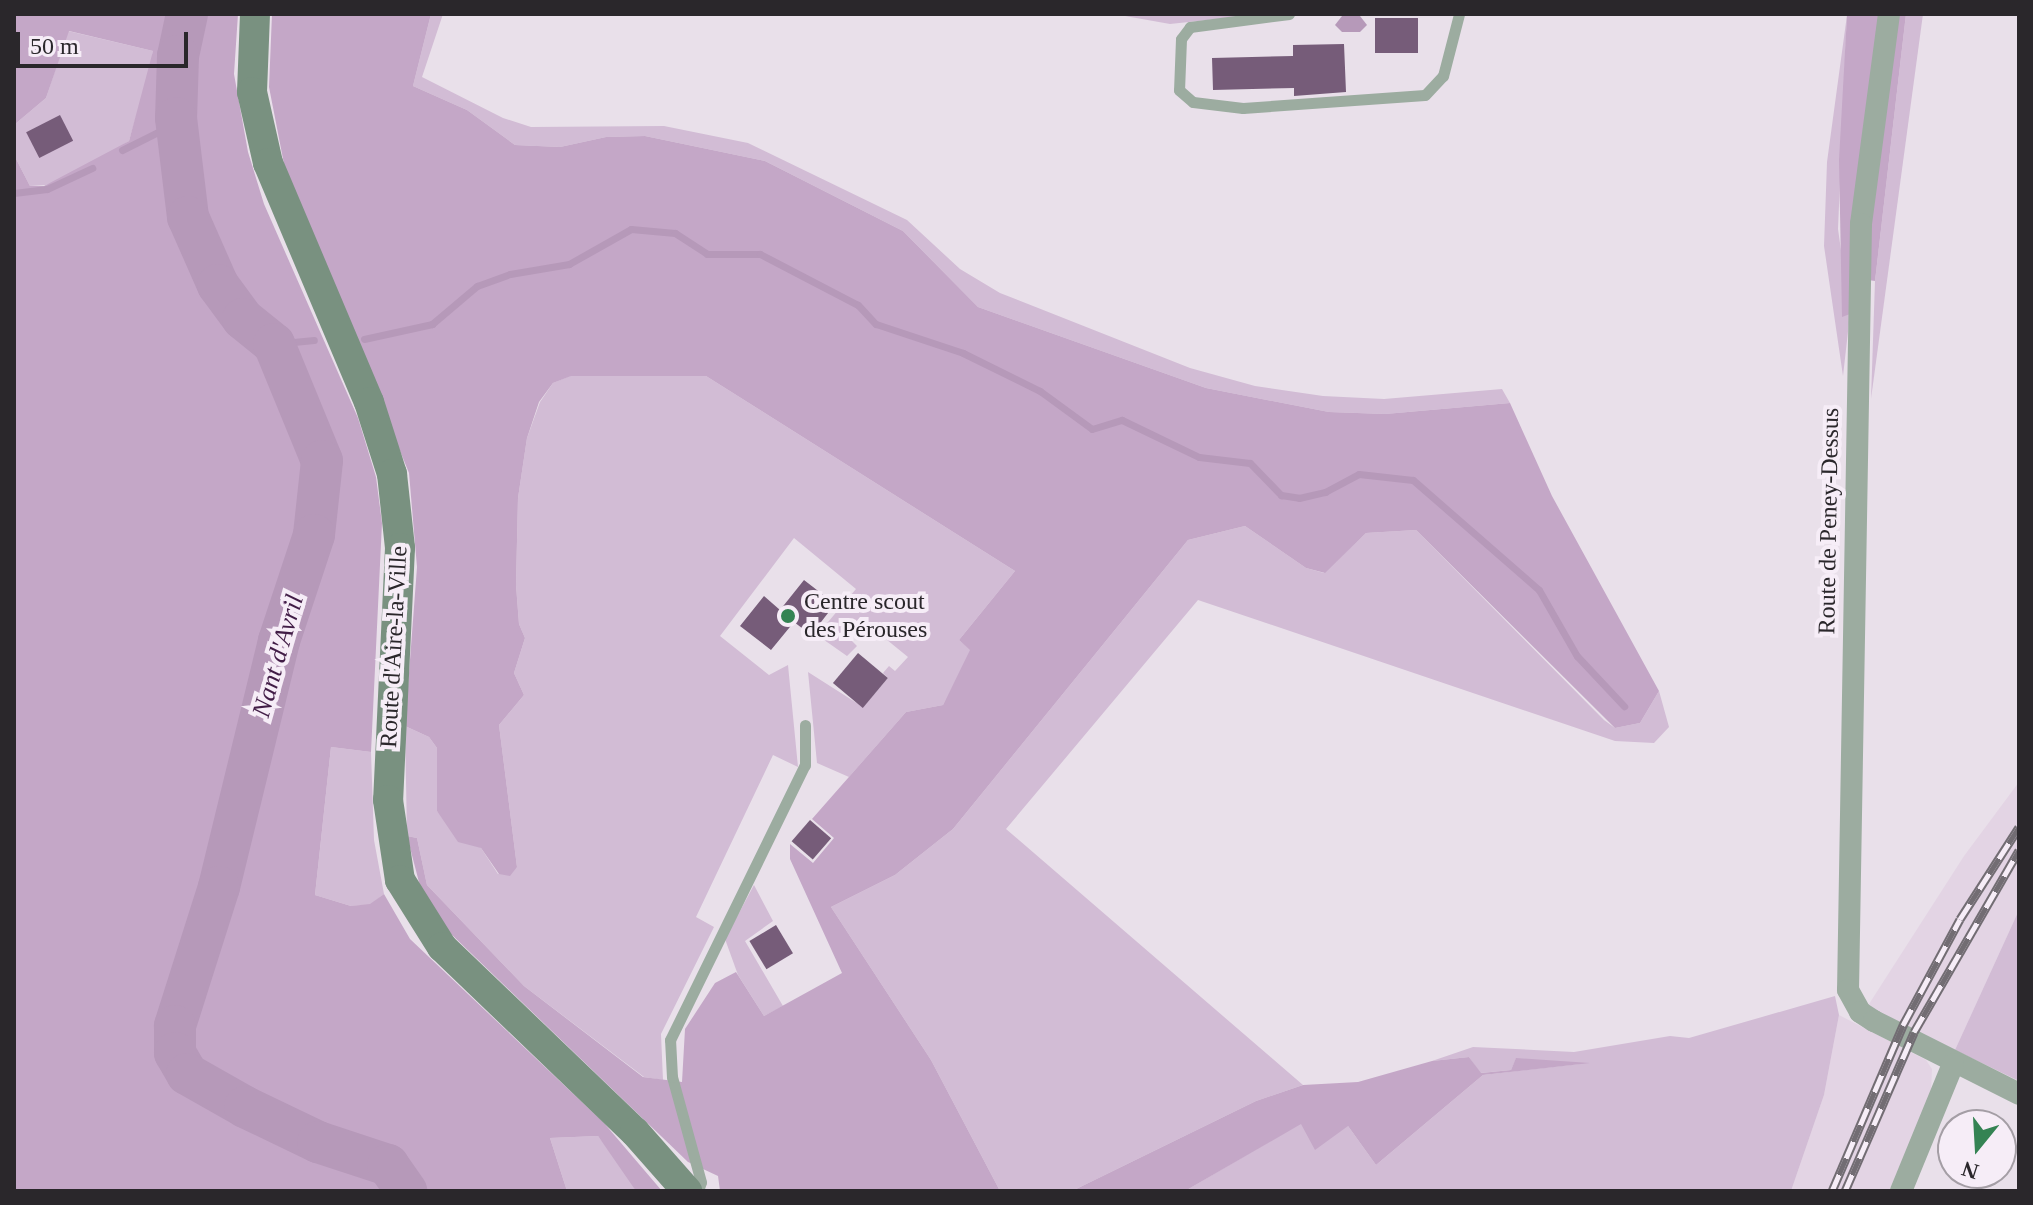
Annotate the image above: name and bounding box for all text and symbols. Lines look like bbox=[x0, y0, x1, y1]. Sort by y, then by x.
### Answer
scale bar bbox=[20, 16, 192, 66]
text: 50 m bbox=[30, 33, 79, 59]
street label: Route de Peney-Dessus bbox=[1813, 407, 1845, 635]
street label: Route d'Aire-la-Ville bbox=[374, 545, 414, 749]
place label: Centre scout des Pérouses bbox=[804, 588, 927, 644]
water label: Nant d'Avril bbox=[246, 591, 310, 721]
marker: Centre scout des Pérouses bbox=[779, 607, 797, 625]
north arrow bbox=[1937, 1109, 2017, 1189]
text: N bbox=[1959, 1156, 1981, 1185]

